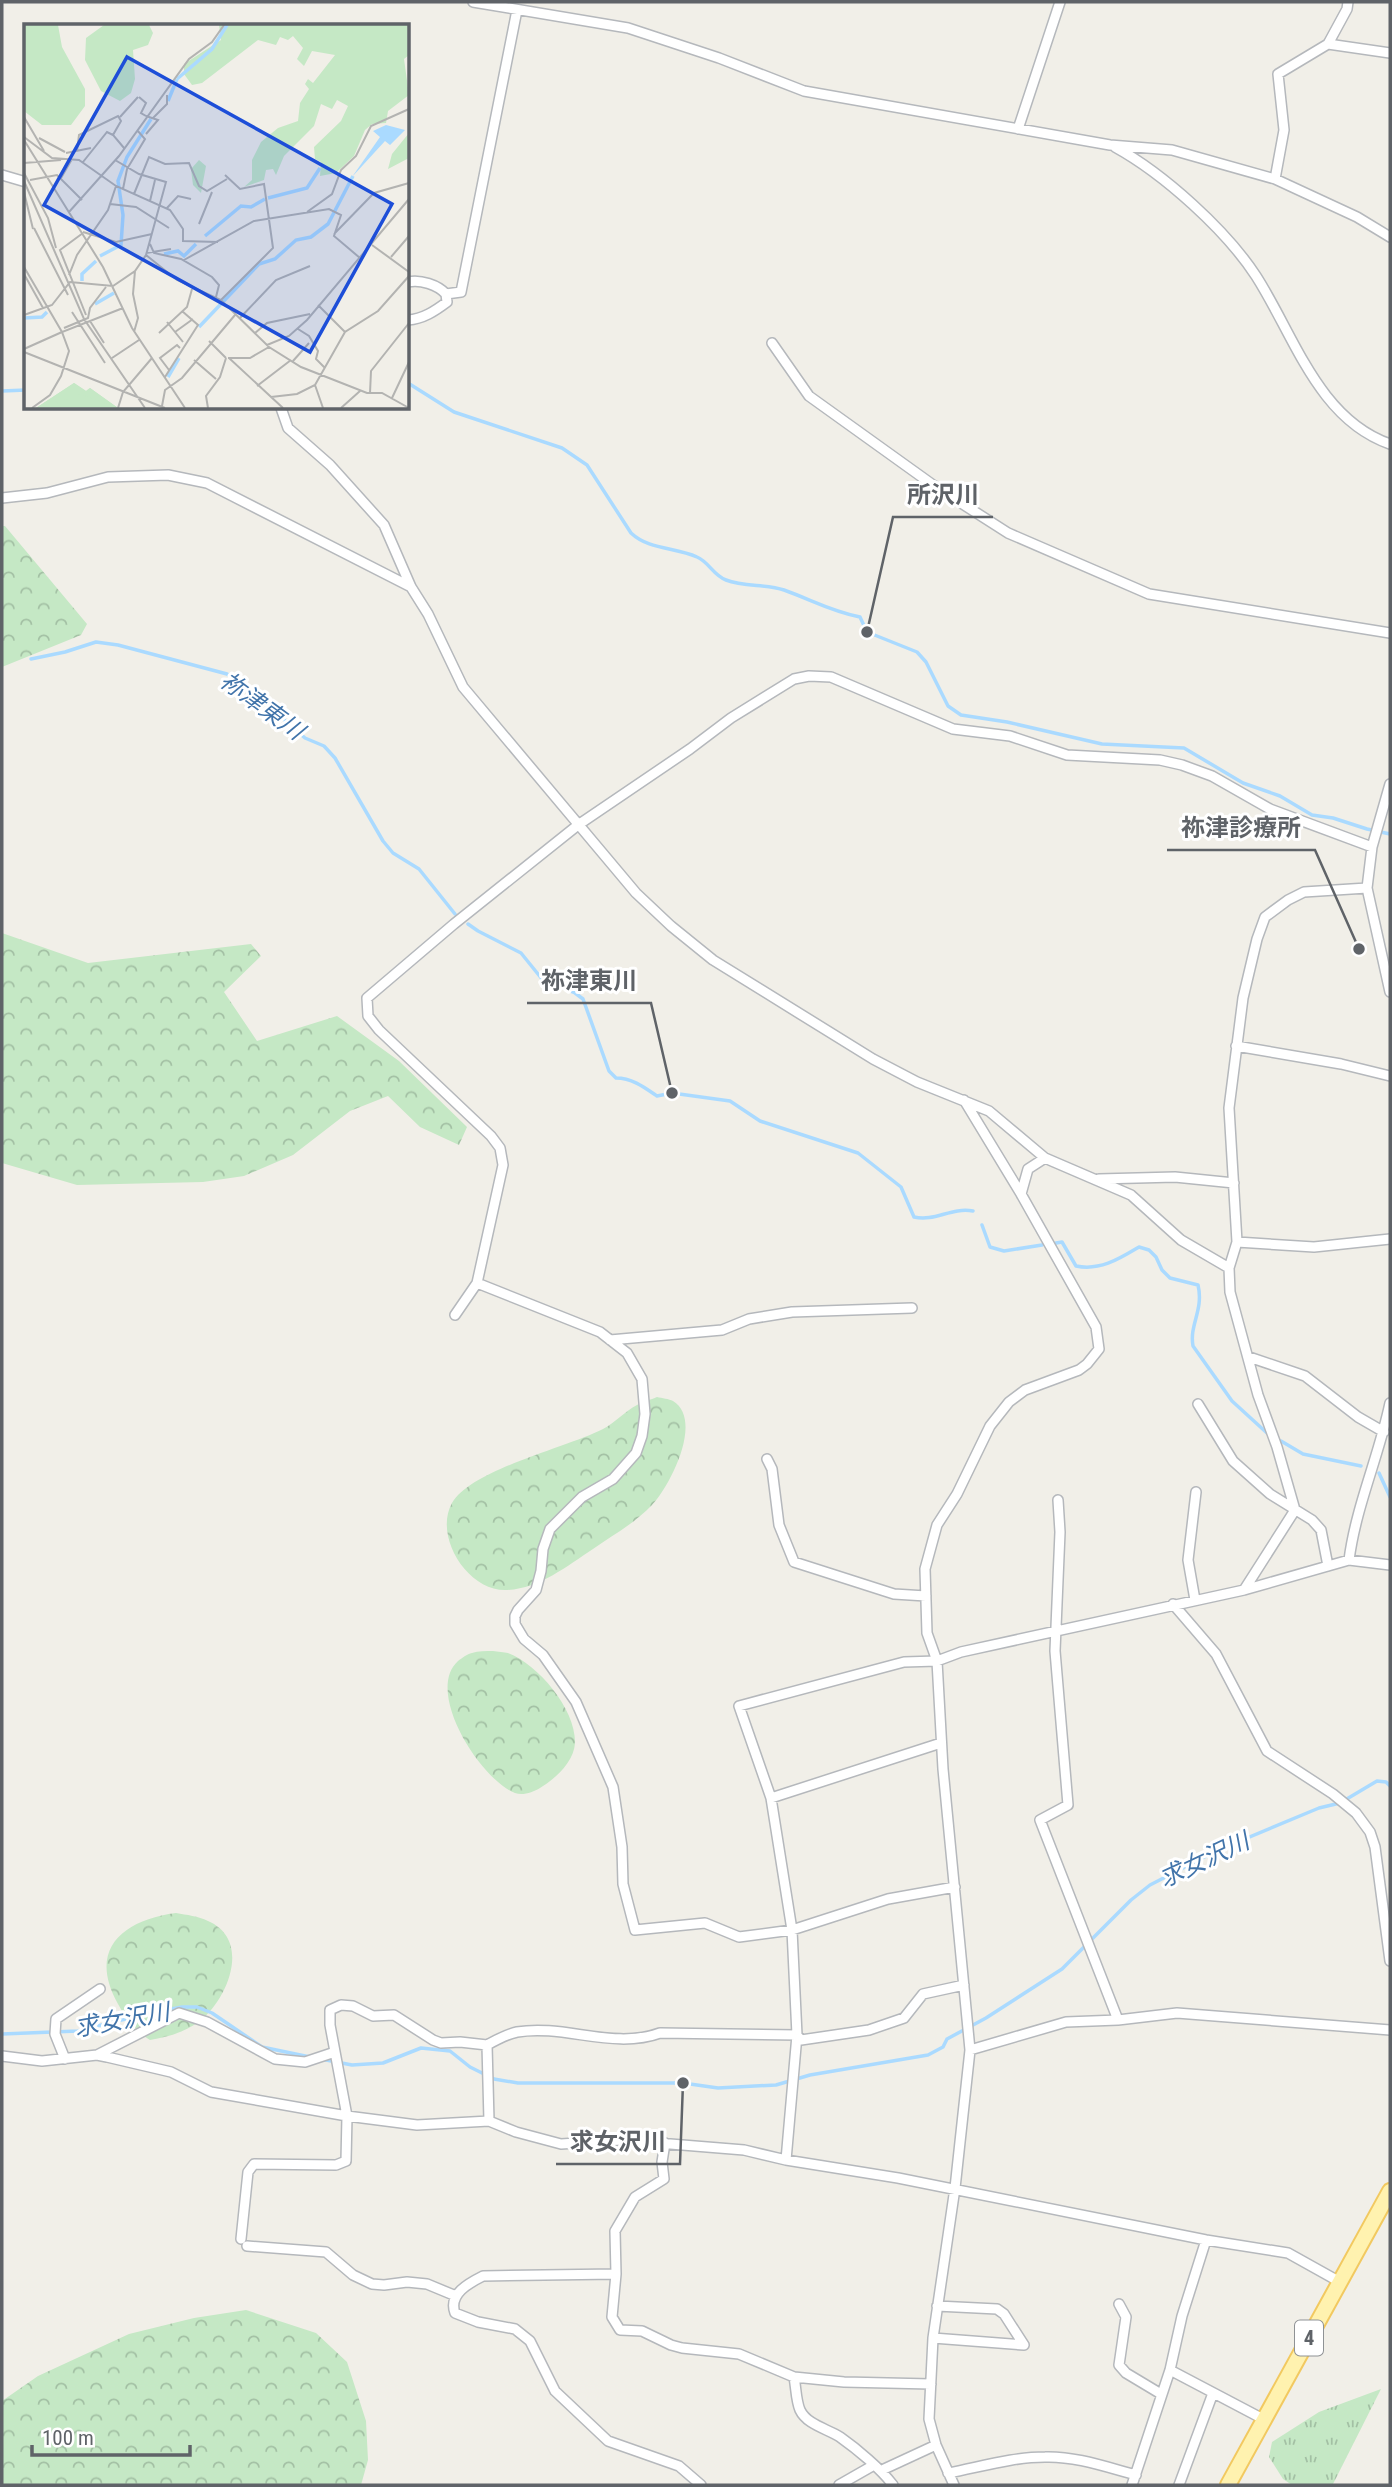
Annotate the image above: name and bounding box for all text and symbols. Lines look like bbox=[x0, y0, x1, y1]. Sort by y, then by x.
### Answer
inset map bbox=[24, 24, 410, 410]
callout: 所沢川 bbox=[893, 472, 993, 517]
text: 所沢川 bbox=[907, 481, 979, 509]
water label: 祢津東川 bbox=[215, 666, 311, 747]
callout: 祢津診療所 bbox=[1167, 805, 1315, 850]
text: 祢津診療所 bbox=[1181, 814, 1301, 842]
callout: 祢津東川 bbox=[527, 958, 651, 1003]
text: 祢津東川 bbox=[541, 967, 637, 995]
water label: 求女沢川 bbox=[1155, 1826, 1256, 1893]
water label: 求女沢川 bbox=[72, 1997, 175, 2042]
callout: 求女沢川 bbox=[556, 2119, 680, 2164]
text: 求女沢川 bbox=[570, 2128, 666, 2156]
road number: 4 bbox=[1295, 2320, 1323, 2356]
scale bar bbox=[32, 2414, 189, 2458]
text: 100 m bbox=[42, 2426, 94, 2450]

